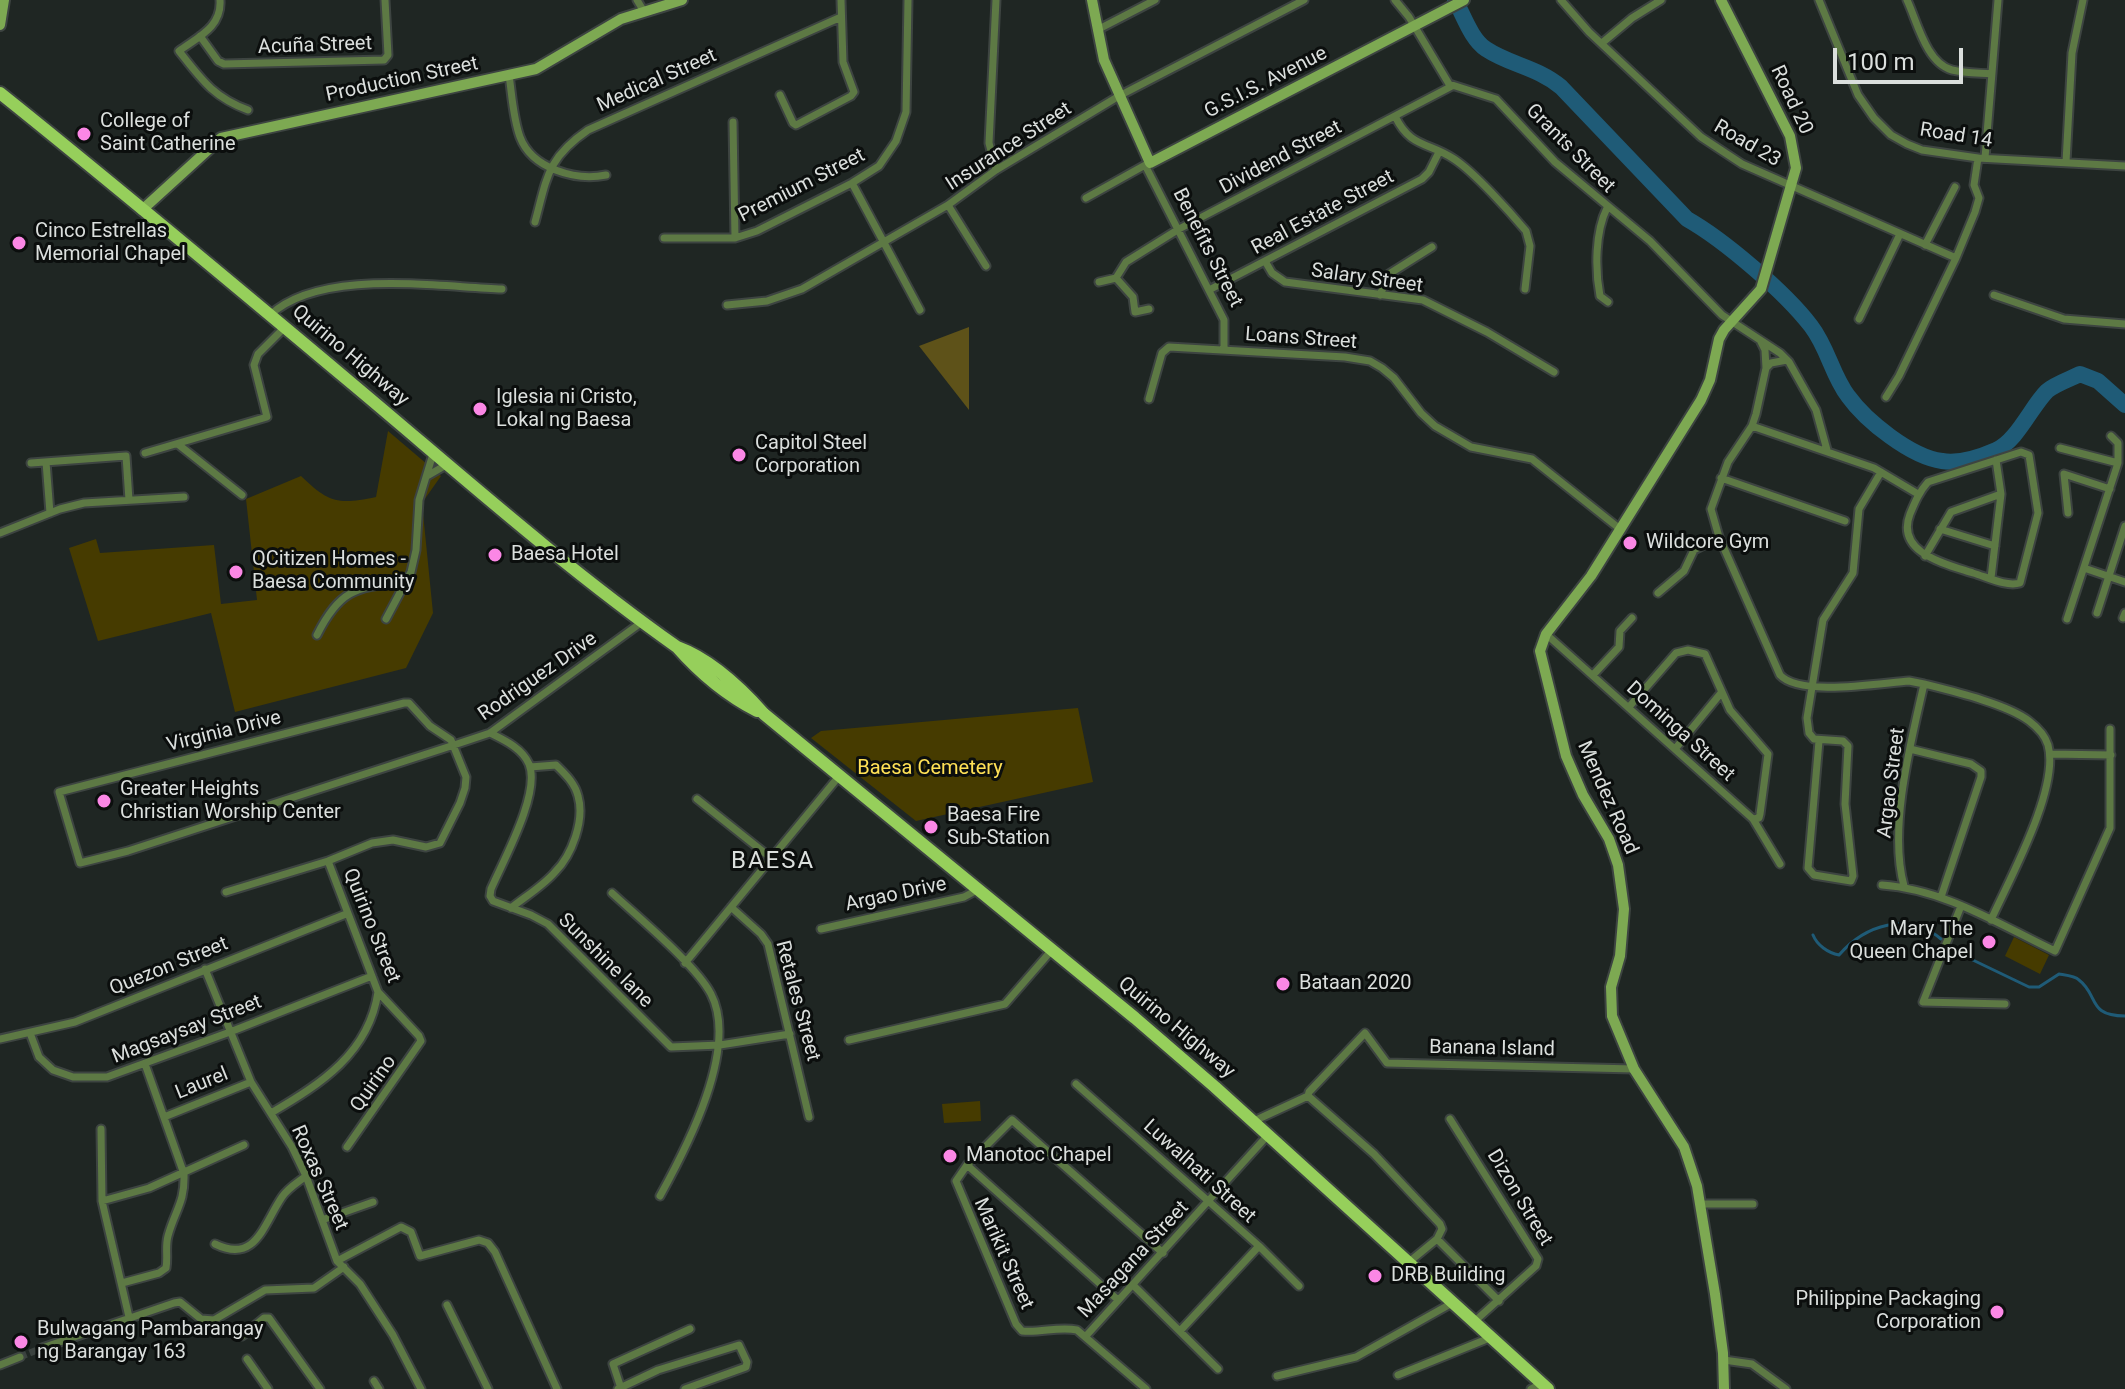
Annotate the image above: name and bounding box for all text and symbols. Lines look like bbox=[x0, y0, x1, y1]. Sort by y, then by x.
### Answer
street label: Acuña Street bbox=[258, 32, 372, 60]
scale bar bbox=[1837, 32, 1967, 82]
street label: G.S.I.S. Avenue bbox=[1201, 42, 1331, 124]
street label: Medical Street bbox=[594, 44, 720, 118]
text: 100 m bbox=[1847, 48, 1914, 76]
street label: Production Street bbox=[324, 52, 480, 108]
street label: Road 20 bbox=[1765, 62, 1817, 138]
street label: Insurance Street bbox=[942, 97, 1076, 197]
street label: Grants Street bbox=[1520, 99, 1620, 199]
place label: College of Saint Catherine bbox=[100, 110, 236, 157]
street label: Road 23 bbox=[1709, 115, 1785, 173]
street label: Dividend Street bbox=[1216, 116, 1346, 200]
street label: Road 14 bbox=[1918, 118, 1994, 154]
marker: College of Saint Catherine bbox=[75, 125, 93, 143]
street label: Premium Street bbox=[735, 144, 869, 228]
street label: Real Estate Street bbox=[1248, 165, 1398, 261]
street label: Benefits Street bbox=[1167, 184, 1247, 312]
place label: Cinco Estrellas Memorial Chapel bbox=[35, 220, 186, 267]
marker: Cinco Estrellas Memorial Chapel bbox=[10, 234, 28, 252]
street label: Salary Street bbox=[1310, 259, 1424, 299]
street label: Quirino Highway bbox=[287, 300, 413, 412]
street label: Loans Street bbox=[1244, 323, 1358, 355]
place label: Iglesia ni Cristo, Lokal ng Baesa bbox=[496, 386, 637, 433]
marker: Iglesia ni Cristo, Lokal ng Baesa bbox=[471, 400, 489, 418]
place label: Capitol Steel Corporation bbox=[755, 432, 867, 479]
marker: Capitol Steel Corporation bbox=[730, 446, 748, 464]
place label: Wildcore Gym bbox=[1646, 531, 1769, 555]
marker: Wildcore Gym bbox=[1621, 534, 1639, 552]
place label: Baesa Hotel bbox=[511, 543, 619, 567]
marker: Baesa Hotel bbox=[486, 546, 504, 564]
place label: QCitizen Homes - Baesa Community bbox=[252, 548, 415, 595]
marker: QCitizen Homes - Baesa Community bbox=[227, 563, 245, 581]
street label: Rodriguez Drive bbox=[474, 627, 602, 727]
street label: Dominga Street bbox=[1621, 677, 1739, 787]
street label: Virginia Drive bbox=[164, 706, 284, 758]
street label: Argao Street bbox=[1873, 727, 1911, 839]
street label: Mendez Road bbox=[1571, 737, 1643, 859]
park label: Baesa Cemetery bbox=[857, 757, 1003, 781]
place label: Greater Heights Christian Worship Center bbox=[120, 778, 341, 825]
marker: Greater Heights Christian Worship Center bbox=[95, 792, 113, 810]
place label: Baesa Fire Sub-Station bbox=[947, 804, 1050, 851]
marker: Baesa Fire Sub-Station bbox=[922, 818, 940, 836]
district label: BAESA bbox=[731, 848, 815, 876]
street label: Quirino Street bbox=[337, 865, 405, 987]
street label: Argao Drive bbox=[843, 873, 949, 917]
street label: Sunshine lane bbox=[553, 909, 657, 1013]
place label: Mary The Queen Chapel bbox=[1849, 918, 1973, 965]
street label: Quezon Street bbox=[106, 932, 232, 1002]
marker: Mary The Queen Chapel bbox=[1980, 933, 1998, 951]
street label: Retales Street bbox=[769, 938, 825, 1064]
street label: Quirino Highway bbox=[1113, 972, 1239, 1084]
place label: Bataan 2020 bbox=[1299, 972, 1412, 996]
marker: Bataan 2020 bbox=[1274, 975, 1292, 993]
street label: Magsaysay Street bbox=[109, 990, 265, 1070]
street label: Banana Island bbox=[1429, 1036, 1555, 1062]
street label: Quirino bbox=[346, 1051, 402, 1117]
street label: Laurel bbox=[172, 1063, 232, 1105]
street label: Luwalhati Street bbox=[1138, 1115, 1260, 1229]
street label: Roxas Street bbox=[285, 1122, 353, 1234]
place label: Manotoc Chapel bbox=[966, 1144, 1112, 1168]
street label: Dizon Street bbox=[1481, 1146, 1557, 1250]
marker: Manotoc Chapel bbox=[941, 1147, 959, 1165]
street label: Marikit Street bbox=[968, 1195, 1038, 1313]
street label: Masagana Street bbox=[1074, 1196, 1194, 1324]
place label: DRB Building bbox=[1391, 1264, 1506, 1288]
marker: DRB Building bbox=[1366, 1267, 1384, 1285]
place label: Philippine Packaging Corporation bbox=[1796, 1288, 1981, 1335]
marker: Philippine Packaging Corporation bbox=[1988, 1303, 2006, 1321]
place label: Bulwagang Pambarangay ng Barangay 163 bbox=[37, 1318, 263, 1365]
marker: Bulwagang Pambarangay ng Barangay 163 bbox=[12, 1333, 30, 1351]

